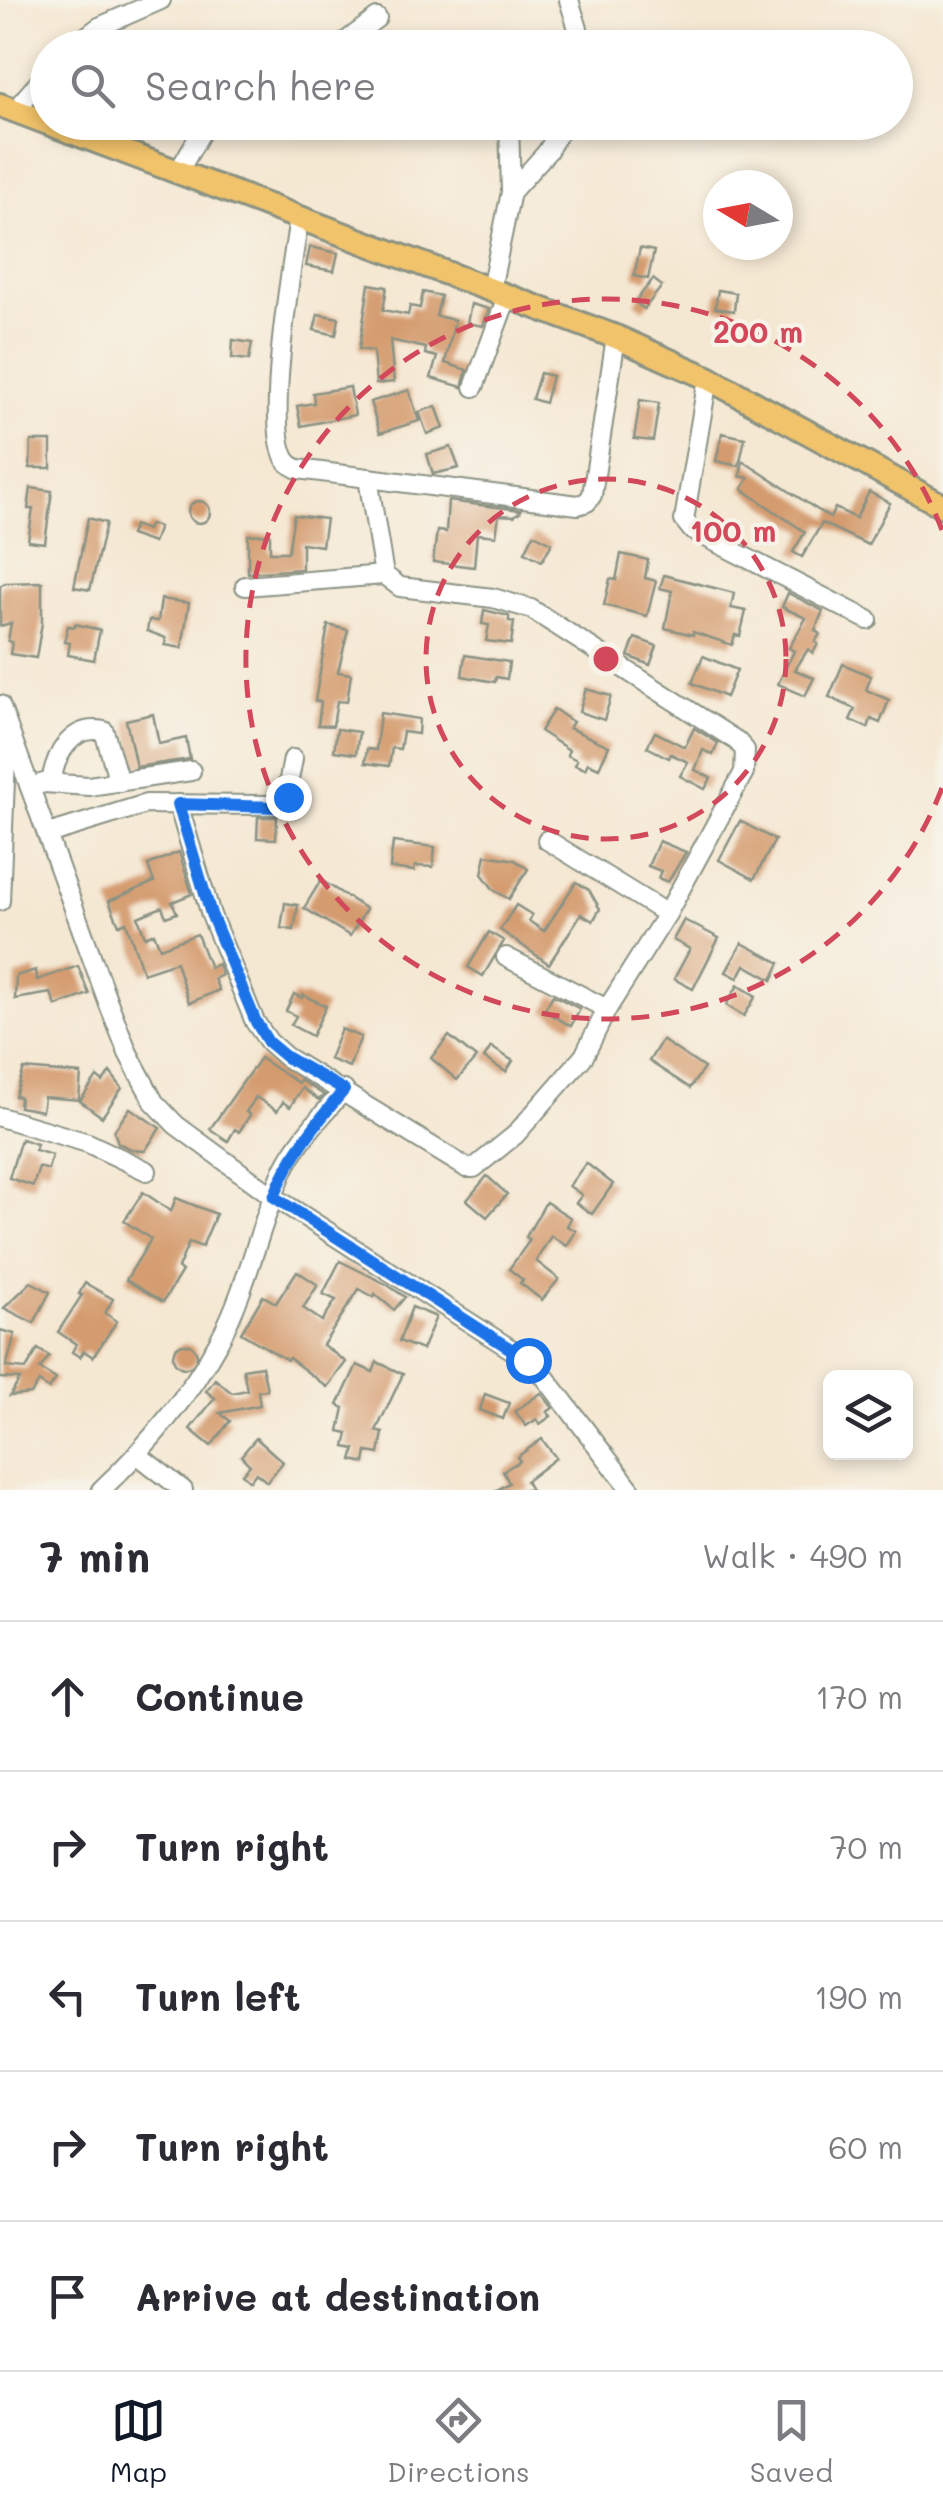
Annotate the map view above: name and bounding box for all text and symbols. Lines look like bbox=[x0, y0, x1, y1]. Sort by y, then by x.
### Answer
search box bbox=[30, 30, 913, 140]
icon: search bbox=[65, 58, 120, 113]
text: Search here bbox=[145, 60, 376, 110]
north arrow bbox=[703, 170, 793, 260]
text: 200 m bbox=[713, 311, 803, 351]
text: 100 m bbox=[690, 510, 776, 550]
centre of rings bbox=[588, 641, 624, 677]
route end bbox=[266, 775, 312, 821]
route start bbox=[506, 1338, 552, 1384]
map controls bbox=[823, 1370, 913, 1460]
button: layers bbox=[823, 1370, 913, 1460]
text: 7 min bbox=[40, 1528, 150, 1583]
text: Walk · 490 m bbox=[702, 1534, 903, 1576]
icon: ahead bbox=[40, 1669, 95, 1724]
text: Continue bbox=[135, 1671, 304, 1721]
text: 170 m bbox=[815, 1675, 903, 1717]
icon: right bbox=[40, 1819, 95, 1874]
text: Turn right bbox=[135, 1821, 329, 1871]
text: 70 m bbox=[830, 1825, 903, 1867]
icon: left bbox=[40, 1969, 95, 2024]
text: Turn left bbox=[135, 1971, 301, 2021]
text: 190 m bbox=[814, 1975, 903, 2017]
icon: right bbox=[40, 2119, 95, 2174]
text: Turn right bbox=[135, 2121, 329, 2171]
text: 60 m bbox=[828, 2125, 903, 2167]
icon: arrive bbox=[40, 2269, 95, 2324]
text: Arrive at destination bbox=[135, 2271, 540, 2321]
tab: Map bbox=[110, 2393, 167, 2489]
tab: Directions bbox=[387, 2393, 530, 2489]
tab: Saved bbox=[750, 2393, 833, 2489]

